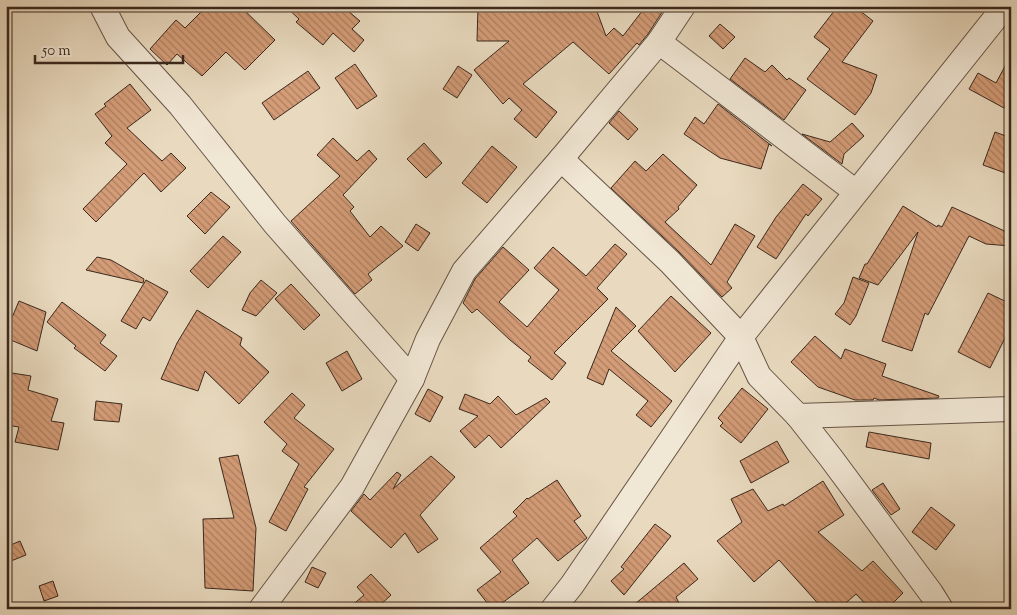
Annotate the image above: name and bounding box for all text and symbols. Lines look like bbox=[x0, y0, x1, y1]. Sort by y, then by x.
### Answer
scale bar bbox=[35, 32, 182, 64]
text: 50 m bbox=[41, 41, 71, 62]

